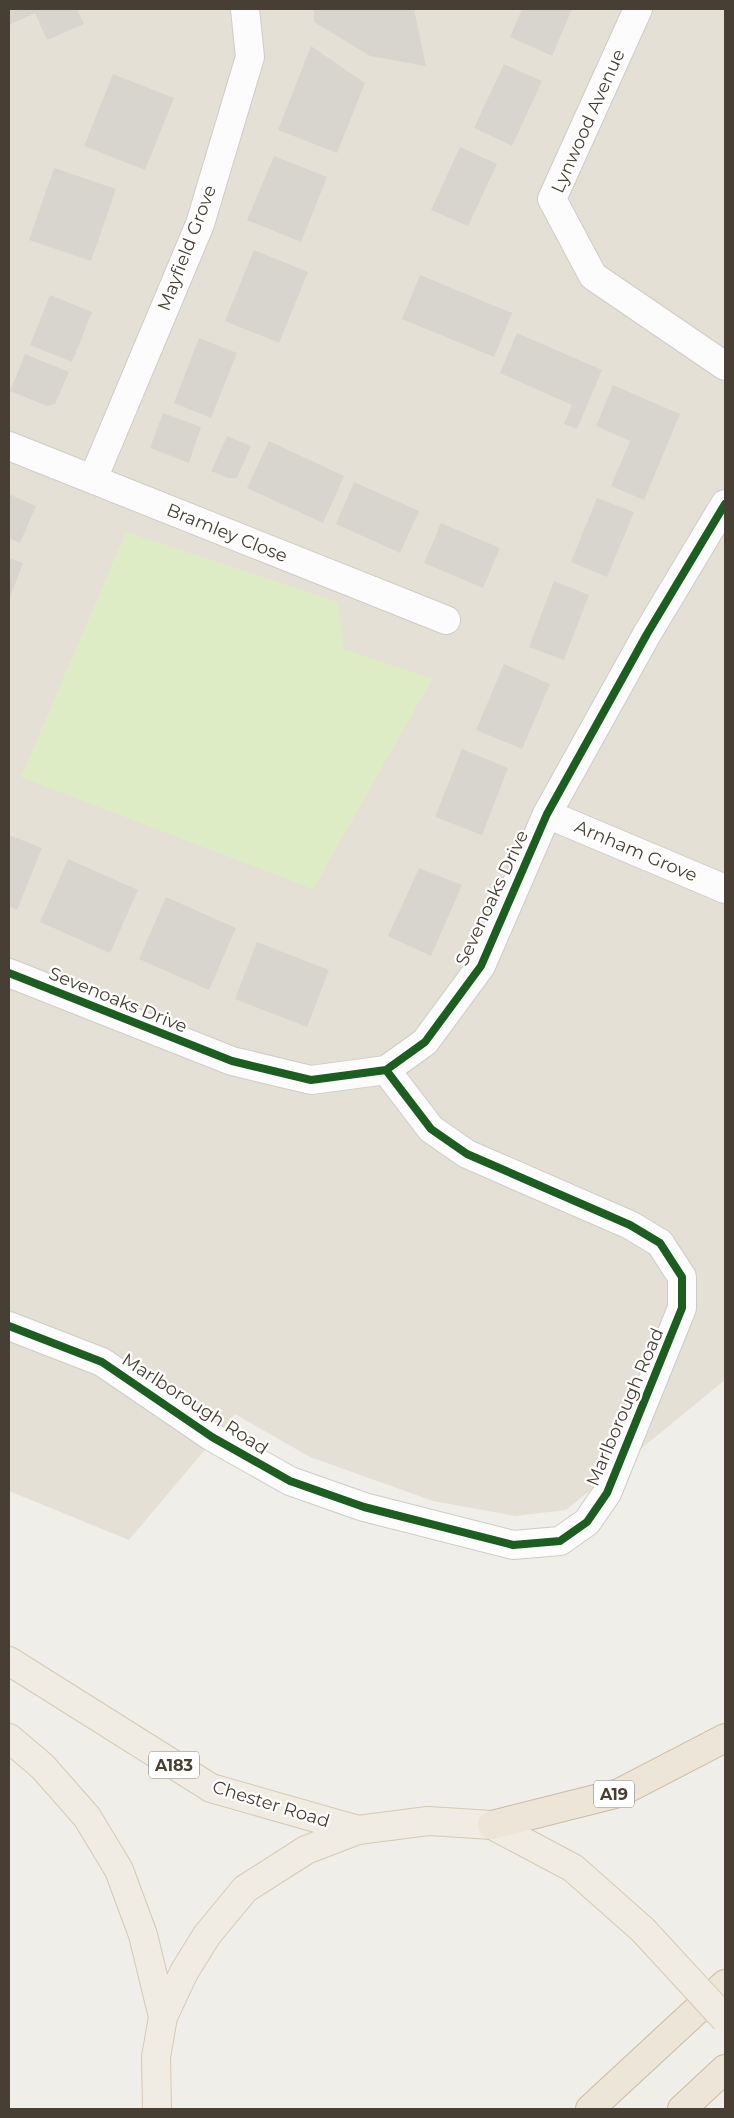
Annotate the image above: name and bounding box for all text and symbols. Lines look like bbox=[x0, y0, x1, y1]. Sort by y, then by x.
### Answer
street label: Lynwood Avenue bbox=[546, 45, 630, 196]
street label: Mayfield Grove bbox=[153, 182, 221, 314]
street label: Bramley Close bbox=[163, 499, 291, 567]
street label: Arnham Grove bbox=[571, 815, 701, 887]
street label: Sevenoaks Drive bbox=[451, 827, 533, 969]
street label: Sevenoaks Drive bbox=[46, 962, 190, 1038]
street label: Marlborough Road bbox=[582, 1325, 668, 1489]
street label: Marlborough Road bbox=[118, 1349, 272, 1459]
road number: A183 bbox=[149, 1752, 199, 1778]
street label: Chester Road bbox=[210, 1776, 332, 1832]
road number: A19 bbox=[594, 1780, 634, 1808]

